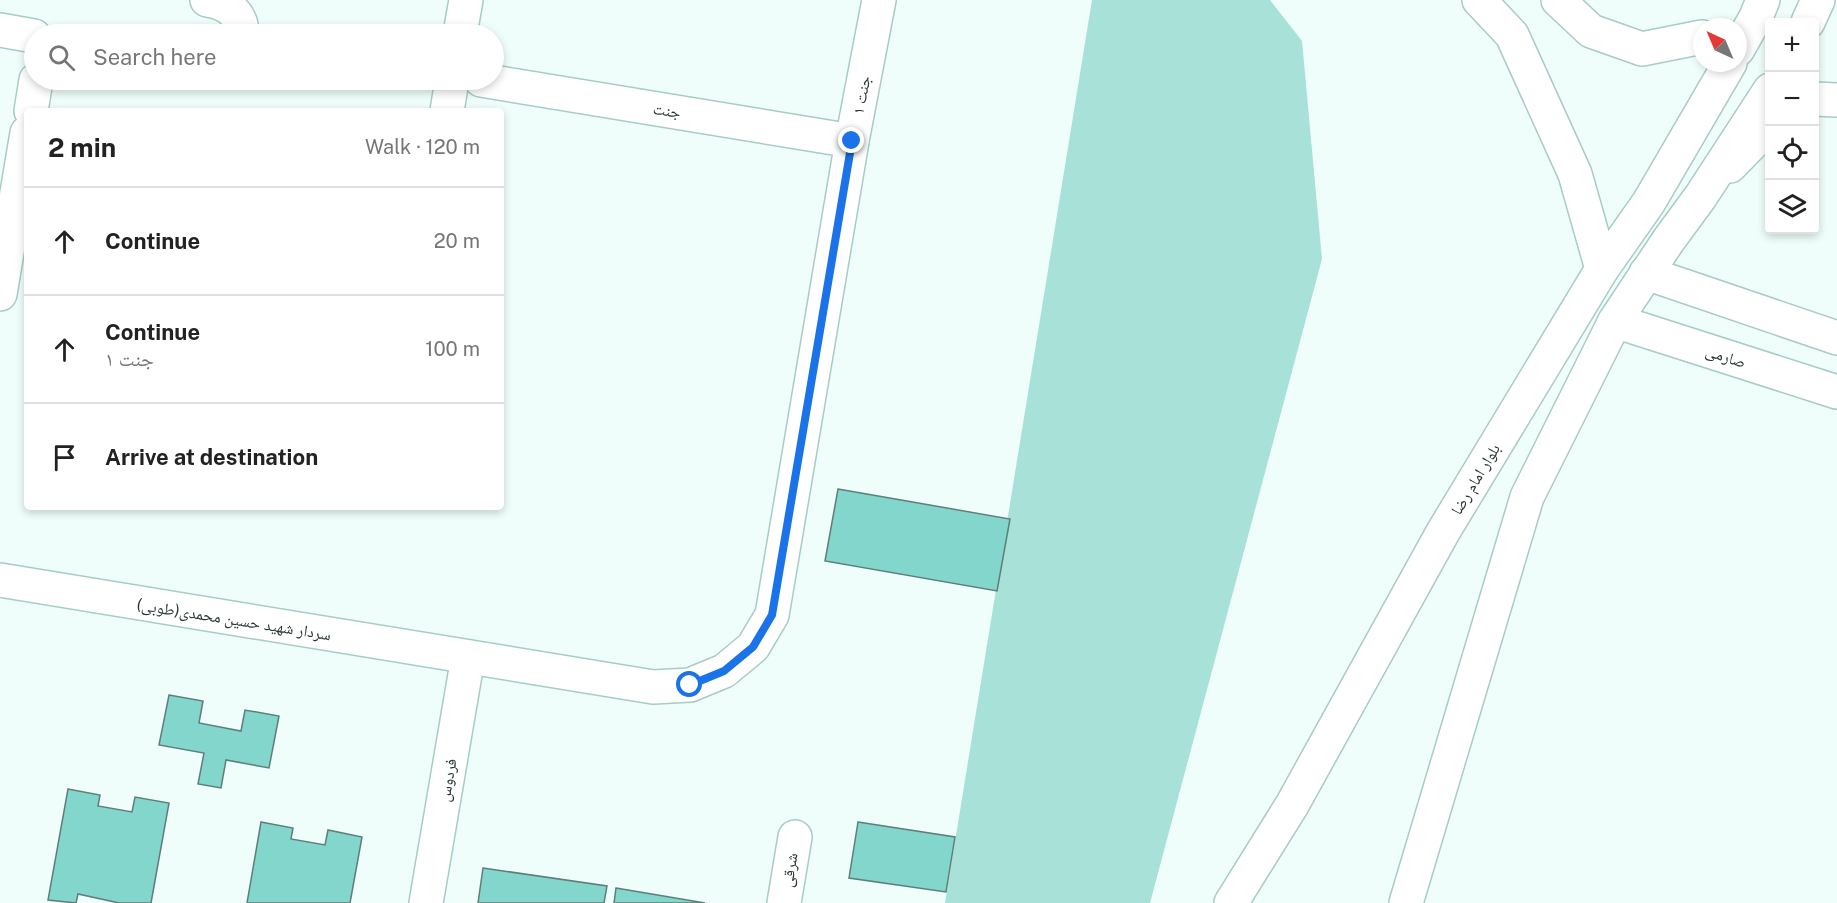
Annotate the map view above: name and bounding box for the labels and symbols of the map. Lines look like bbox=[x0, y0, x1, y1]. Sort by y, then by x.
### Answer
north arrow bbox=[1693, 18, 1747, 72]
street label: جنت ۱ bbox=[848, 74, 875, 116]
street label: جنت bbox=[652, 99, 682, 122]
route end bbox=[838, 127, 864, 153]
street label: صارمی bbox=[1703, 341, 1748, 373]
street label: بلوار امام رضا bbox=[1447, 440, 1505, 519]
street label: سردار شهید حسین محمدی(طوبی) bbox=[135, 595, 332, 645]
route start bbox=[676, 671, 702, 697]
street label: فردوس bbox=[434, 757, 462, 803]
street label: شرقی bbox=[777, 851, 803, 889]

